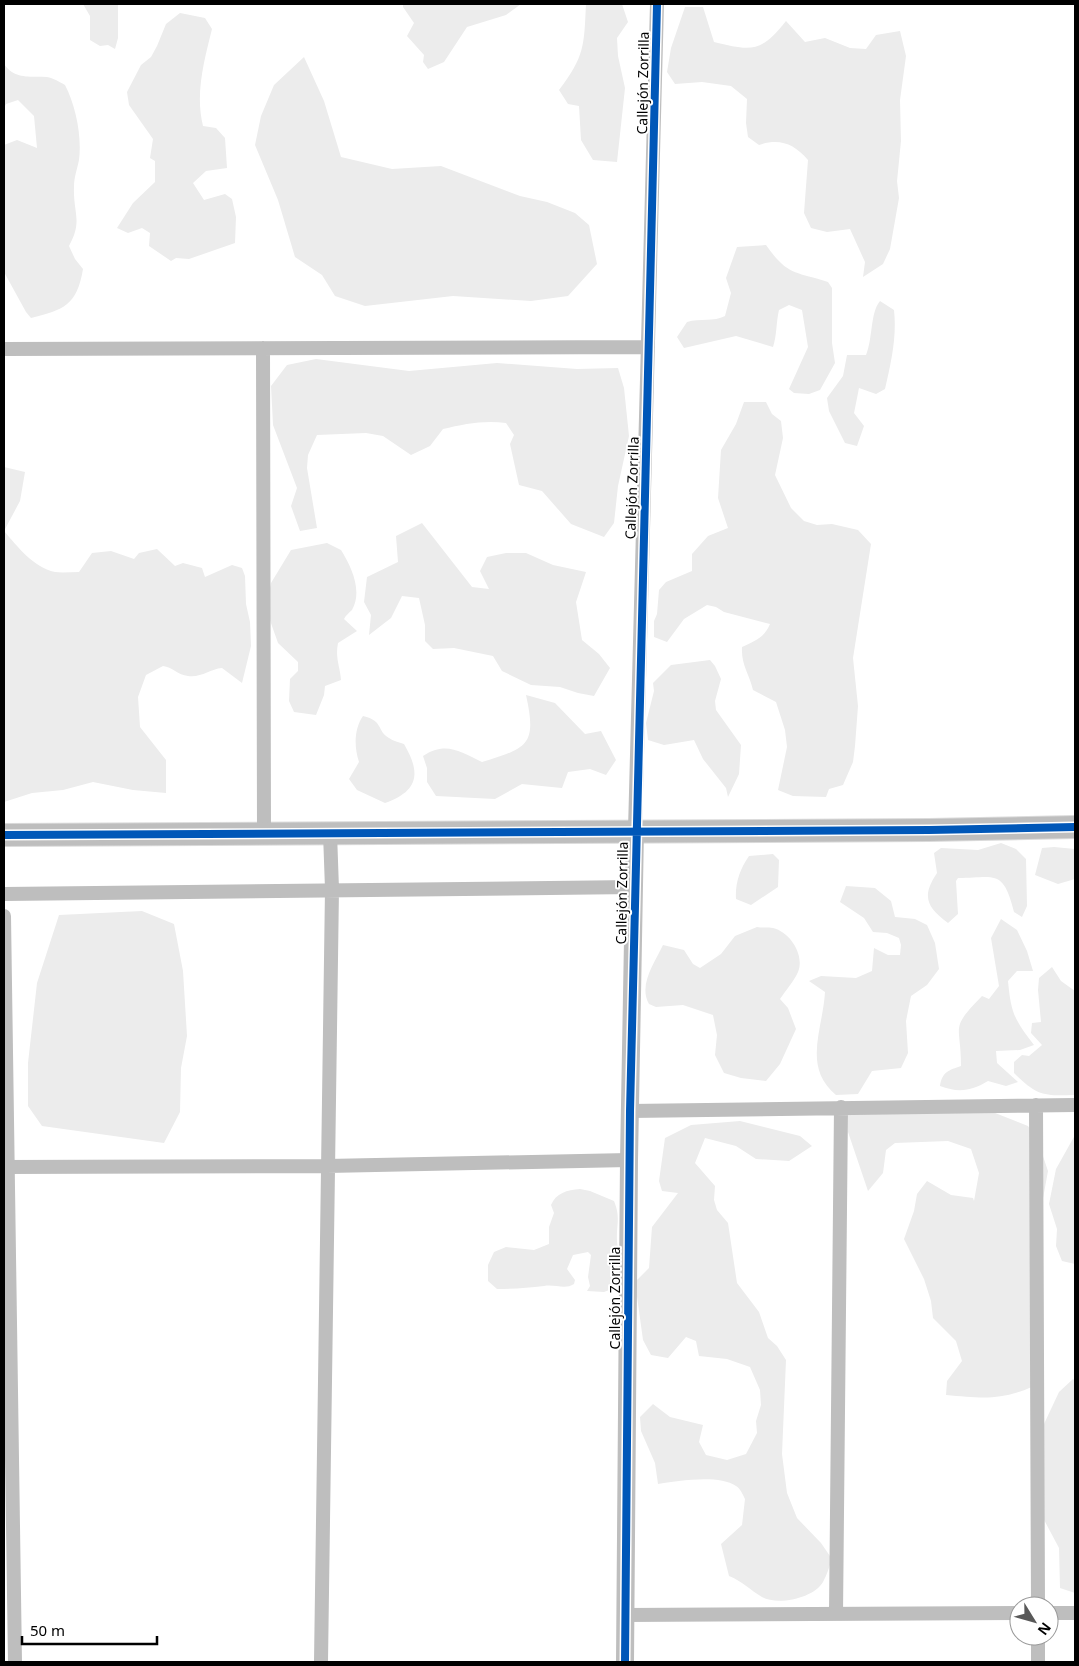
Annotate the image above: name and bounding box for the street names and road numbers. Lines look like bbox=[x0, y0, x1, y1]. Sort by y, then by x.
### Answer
street label: Callejón Zorrilla bbox=[632, 31, 653, 135]
street label: Callejón Zorrilla bbox=[620, 436, 643, 540]
street label: Callejón Zorrilla bbox=[611, 841, 632, 945]
street label: Callejón Zorrilla bbox=[605, 1247, 624, 1349]

